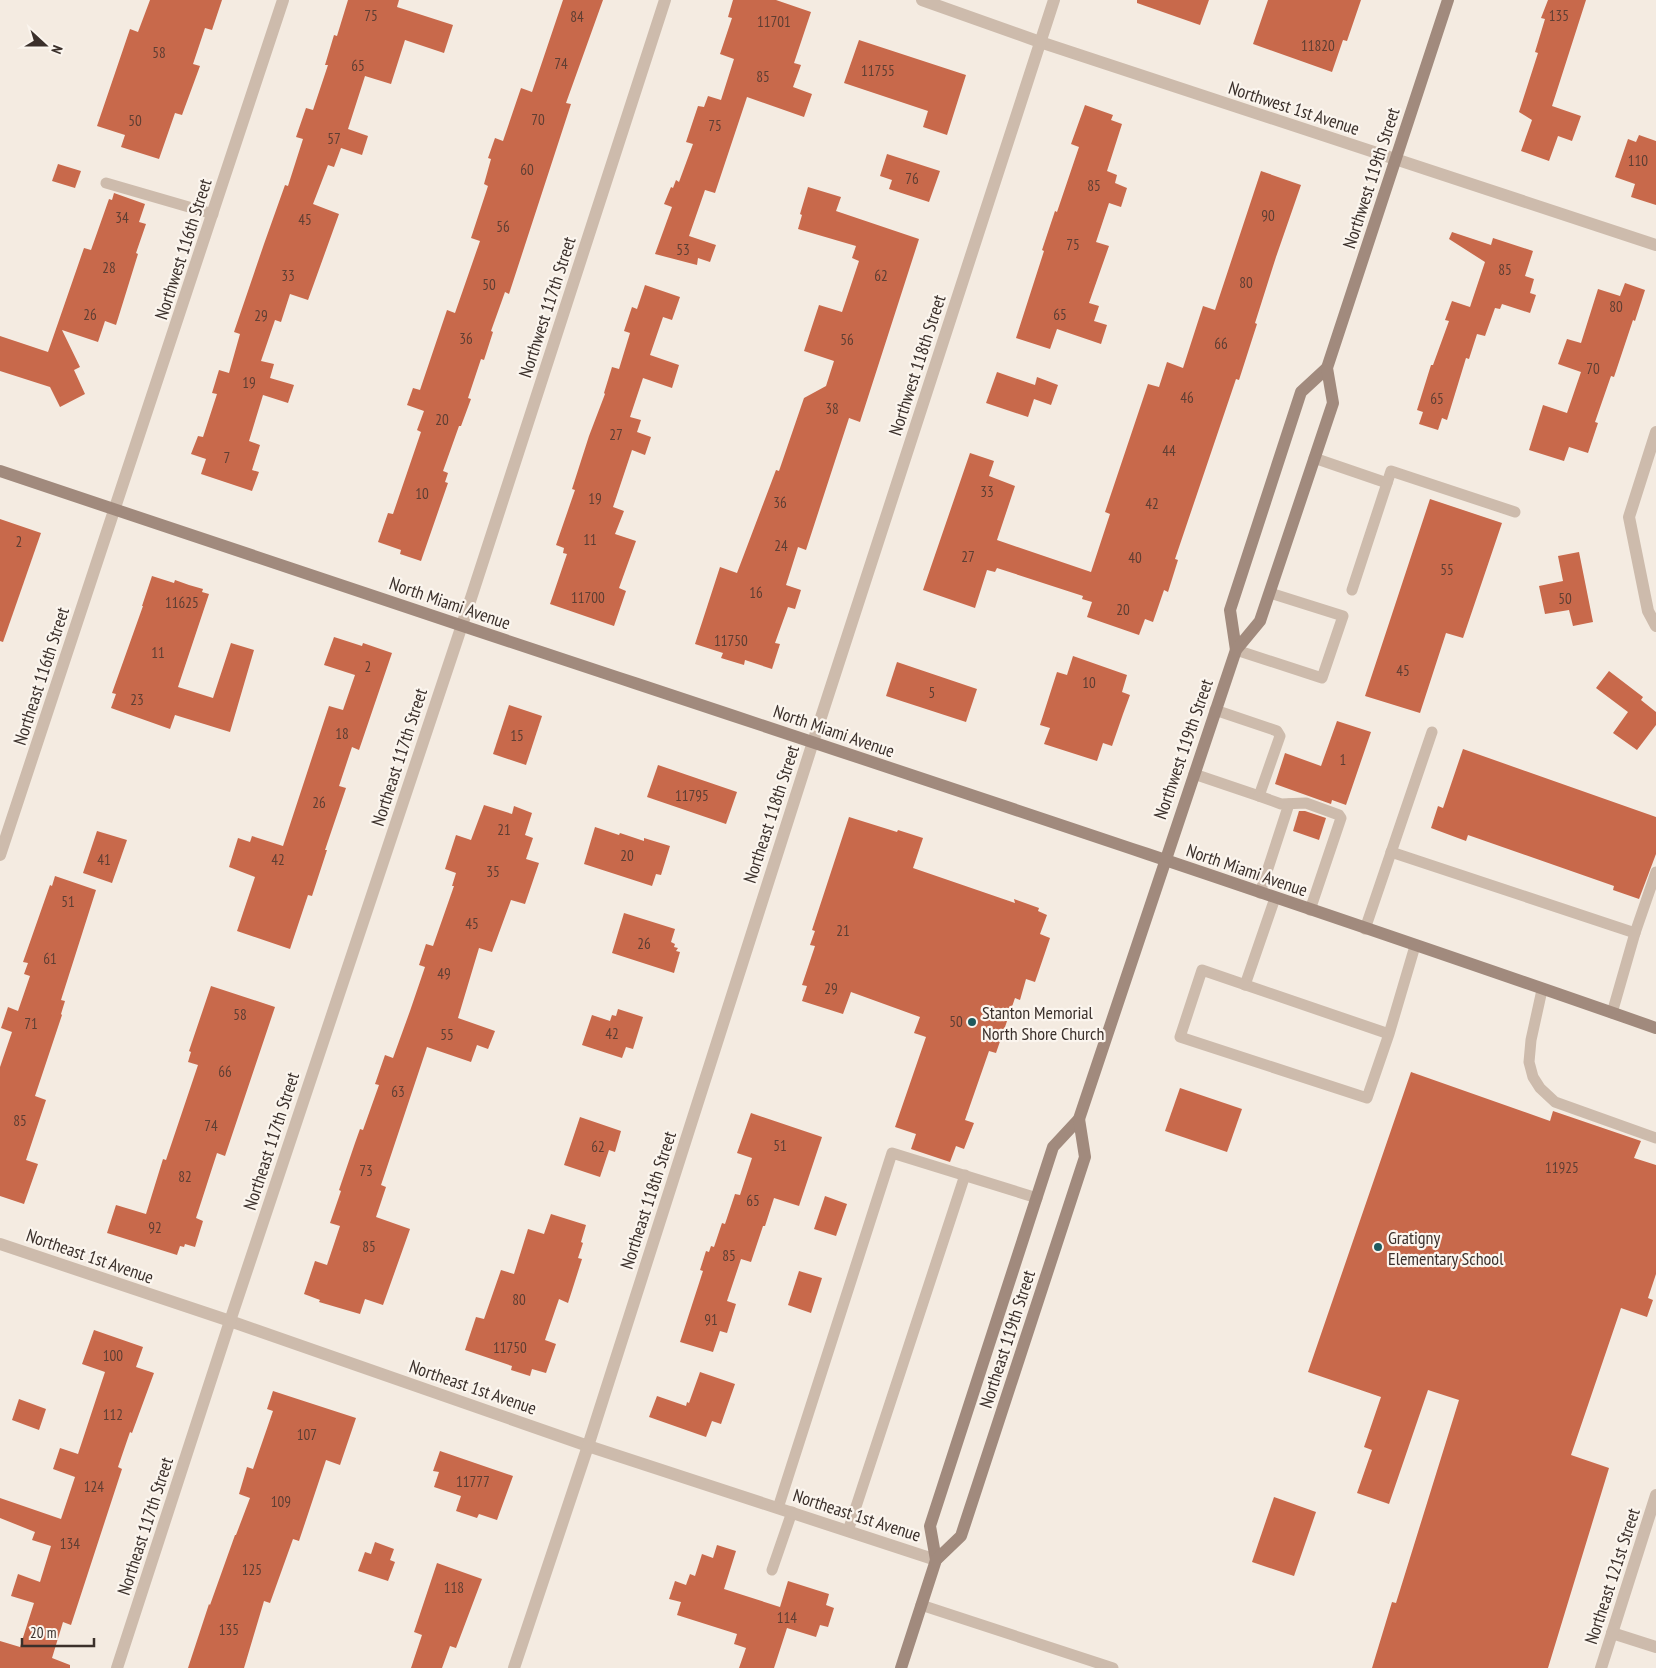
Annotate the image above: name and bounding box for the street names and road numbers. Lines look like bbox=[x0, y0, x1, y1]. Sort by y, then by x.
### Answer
street label: Northwest 1st Avenue bbox=[1226, 76, 1362, 140]
street label: Northwest 119th Street bbox=[1337, 105, 1405, 251]
street label: Northwest 116th Street bbox=[149, 176, 217, 322]
street label: Northwest 117th Street bbox=[513, 234, 581, 380]
street label: Northwest 118th Street bbox=[883, 292, 951, 438]
street label: North Miami Avenue bbox=[386, 572, 514, 634]
street label: Northeast 116th Street bbox=[8, 604, 74, 748]
street label: Northwest 119th Street bbox=[1148, 676, 1218, 822]
street label: Northeast 117th Street bbox=[366, 685, 432, 829]
street label: North Miami Avenue bbox=[770, 700, 898, 762]
street label: Northeast 118th Street bbox=[738, 742, 804, 886]
street label: North Miami Avenue bbox=[1183, 839, 1311, 901]
street label: Northeast 117th Street bbox=[238, 1069, 304, 1213]
street label: Northeast 118th Street bbox=[615, 1128, 681, 1272]
street label: Northeast 1st Avenue bbox=[23, 1223, 157, 1289]
street label: Northeast 119th Street bbox=[974, 1267, 1040, 1411]
street label: Northeast 1st Avenue bbox=[406, 1354, 540, 1420]
street label: Northeast 117th Street bbox=[112, 1454, 178, 1598]
street label: Northeast 1st Avenue bbox=[790, 1483, 924, 1547]
street label: Northeast 121st Street bbox=[1579, 1505, 1645, 1647]

